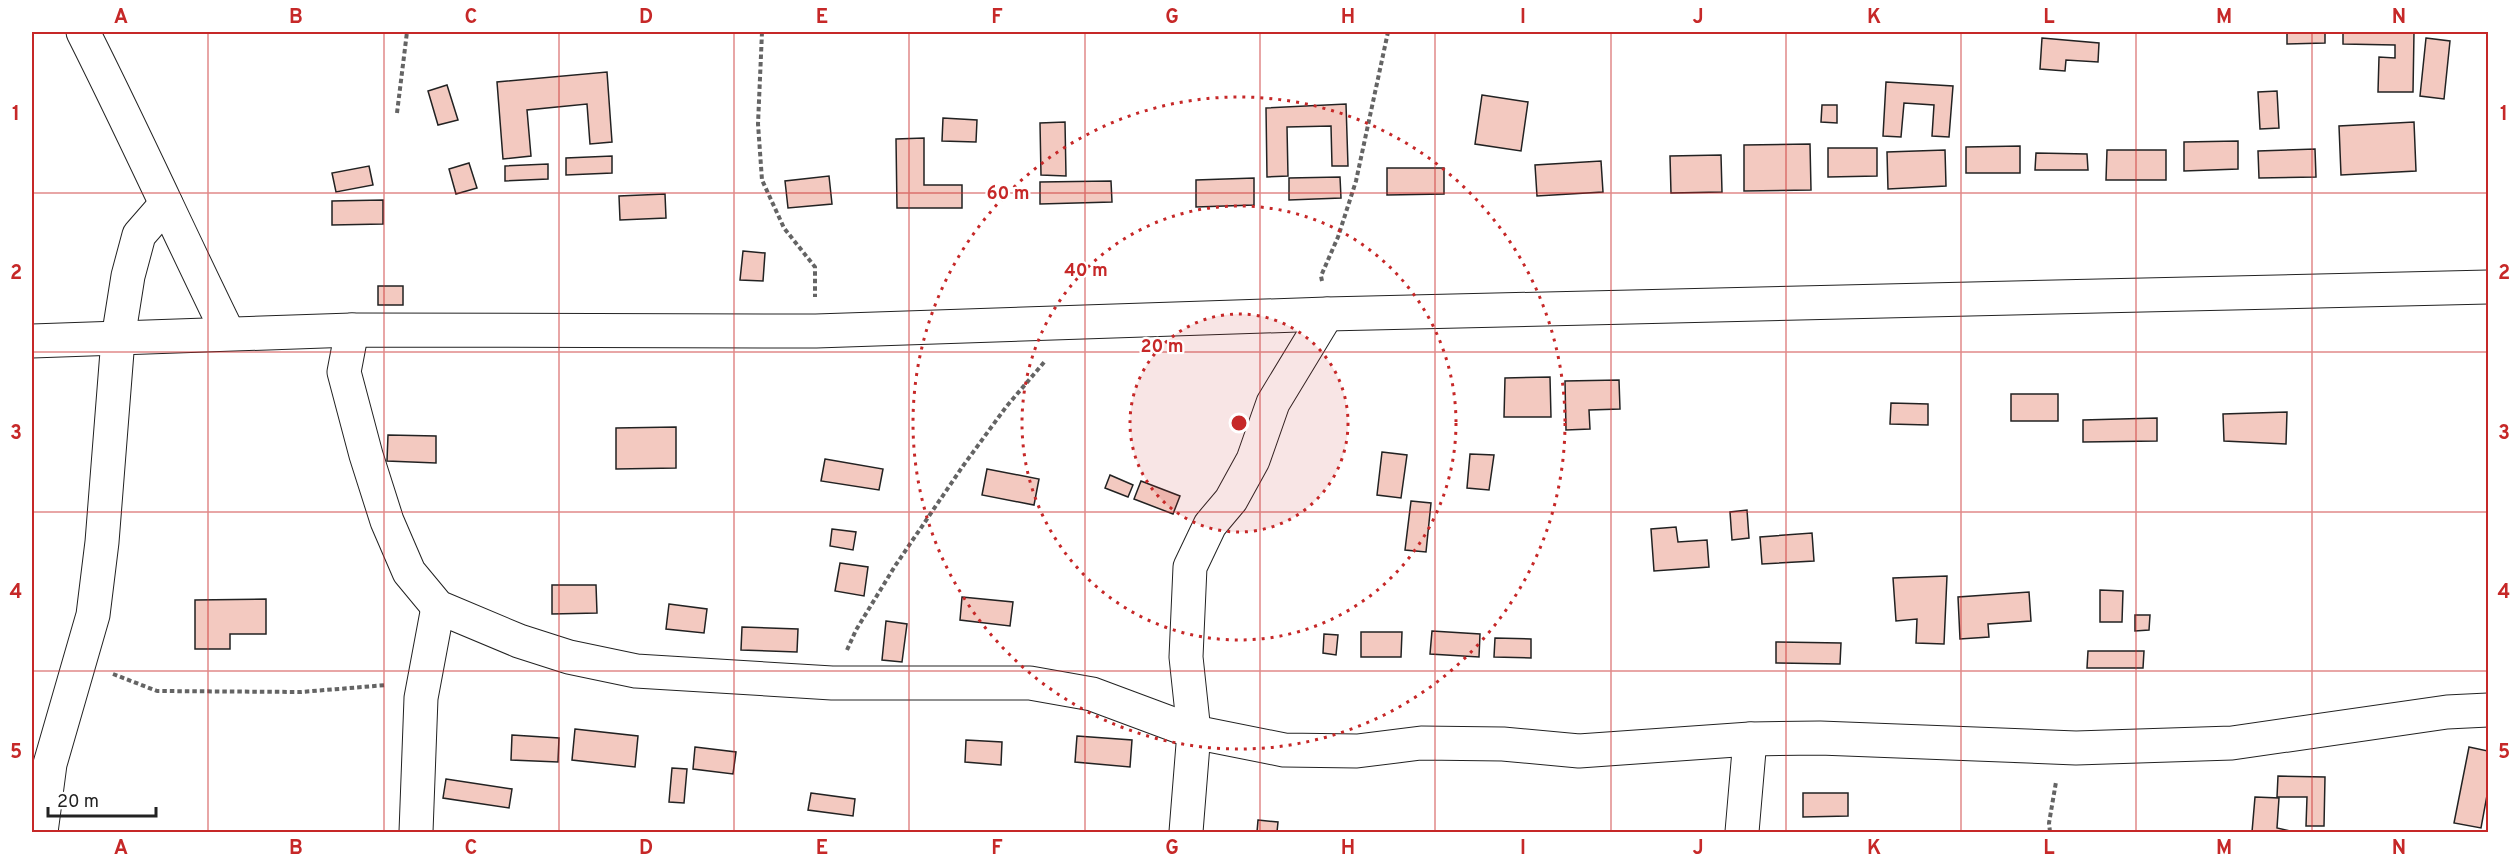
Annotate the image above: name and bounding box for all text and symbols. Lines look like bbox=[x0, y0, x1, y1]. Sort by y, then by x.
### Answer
text: A bbox=[114, 5, 128, 31]
text: B bbox=[289, 5, 303, 31]
text: C bbox=[465, 5, 477, 31]
text: D bbox=[639, 5, 653, 31]
text: E bbox=[816, 5, 828, 31]
text: F bbox=[991, 5, 1003, 31]
text: G bbox=[1165, 5, 1179, 31]
text: H bbox=[1341, 5, 1355, 31]
text: I bbox=[1520, 5, 1526, 31]
text: J bbox=[1692, 5, 1704, 31]
text: K bbox=[1867, 5, 1881, 31]
text: L bbox=[2043, 5, 2055, 31]
text: M bbox=[2216, 5, 2232, 31]
text: N bbox=[2392, 5, 2406, 31]
text: 1 bbox=[12, 102, 20, 128]
text: 1 bbox=[2500, 102, 2508, 128]
text: 60 m bbox=[986, 183, 1030, 206]
text: 40 m bbox=[1064, 260, 1108, 283]
text: 2 bbox=[10, 261, 22, 287]
text: 2 bbox=[2498, 261, 2510, 287]
text: 20 m bbox=[1140, 336, 1184, 359]
centre of rings bbox=[1229, 413, 1249, 433]
text: 3 bbox=[10, 421, 22, 447]
text: 3 bbox=[2498, 421, 2510, 447]
text: 4 bbox=[10, 580, 22, 606]
text: 4 bbox=[2498, 580, 2510, 606]
text: 5 bbox=[10, 740, 22, 766]
text: 5 bbox=[2498, 740, 2510, 766]
scale bar bbox=[48, 780, 156, 818]
text: 20 m bbox=[57, 791, 99, 814]
text: A bbox=[114, 836, 128, 862]
text: B bbox=[289, 836, 303, 862]
text: C bbox=[465, 836, 477, 862]
text: D bbox=[639, 836, 653, 862]
text: E bbox=[816, 836, 828, 862]
text: F bbox=[991, 836, 1003, 862]
text: G bbox=[1165, 836, 1179, 862]
text: H bbox=[1341, 836, 1355, 862]
text: I bbox=[1520, 836, 1526, 862]
text: J bbox=[1692, 836, 1704, 862]
text: K bbox=[1867, 836, 1881, 862]
text: L bbox=[2043, 836, 2055, 862]
text: M bbox=[2216, 836, 2232, 862]
text: N bbox=[2392, 836, 2406, 862]

